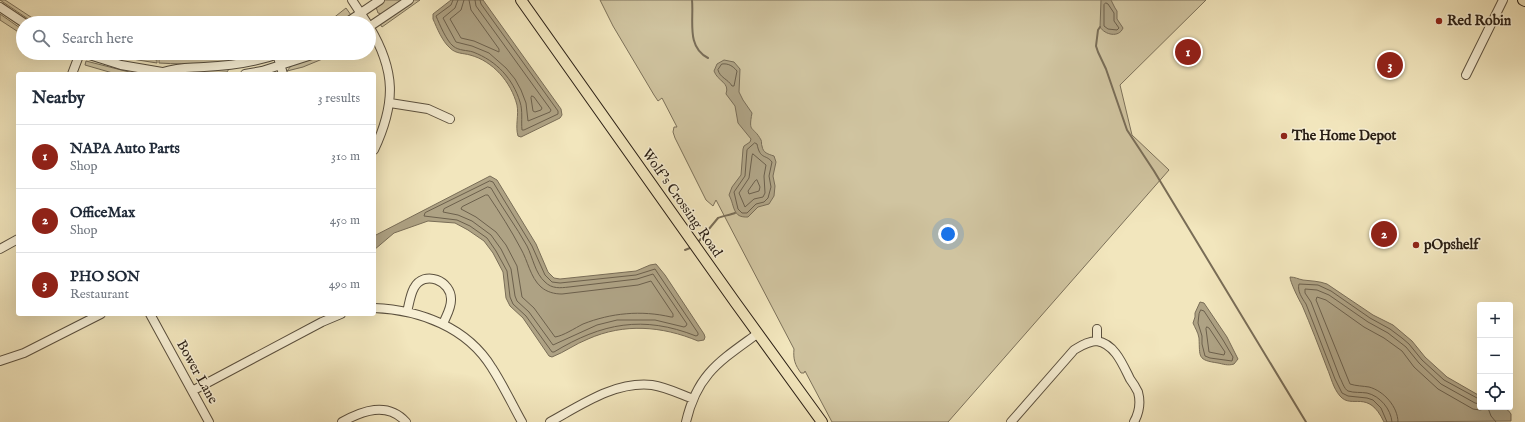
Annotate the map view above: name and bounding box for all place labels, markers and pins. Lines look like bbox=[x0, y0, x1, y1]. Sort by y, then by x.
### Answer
place label: Red Robin bbox=[1447, 12, 1512, 30]
marker: Red Robin bbox=[1434, 16, 1444, 26]
pin: 1 bbox=[1175, 37, 1201, 67]
pin: 3 bbox=[1377, 50, 1403, 80]
place label: The Home Depot bbox=[1291, 127, 1397, 145]
marker: The Home Depot bbox=[1279, 131, 1289, 141]
pin: 2 bbox=[1371, 219, 1397, 249]
place label: pOpshelf bbox=[1423, 236, 1481, 254]
marker: pOpshelf bbox=[1411, 240, 1421, 250]

